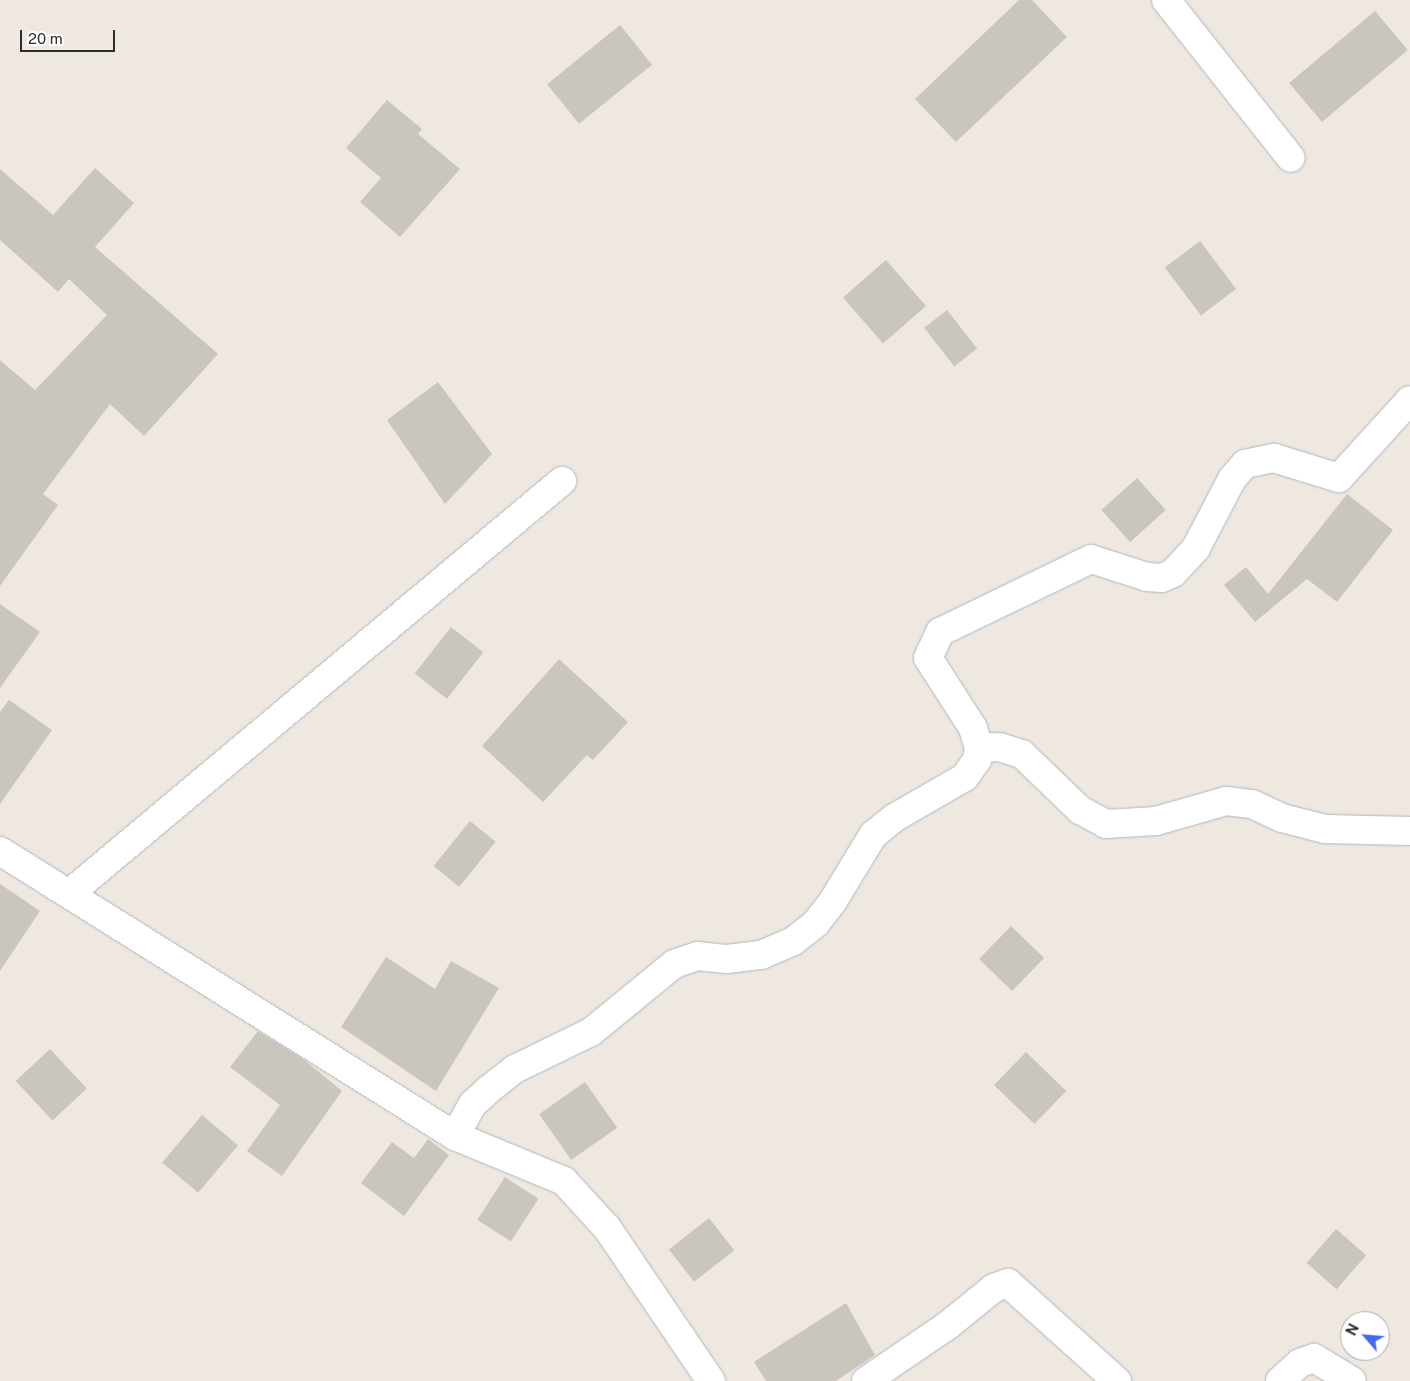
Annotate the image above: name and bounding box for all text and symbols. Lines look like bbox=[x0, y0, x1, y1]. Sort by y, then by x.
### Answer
scale bar bbox=[22, 20, 118, 52]
text: 20 m bbox=[28, 30, 63, 47]
north arrow bbox=[1340, 1311, 1390, 1361]
text: N bbox=[1343, 1321, 1362, 1338]

